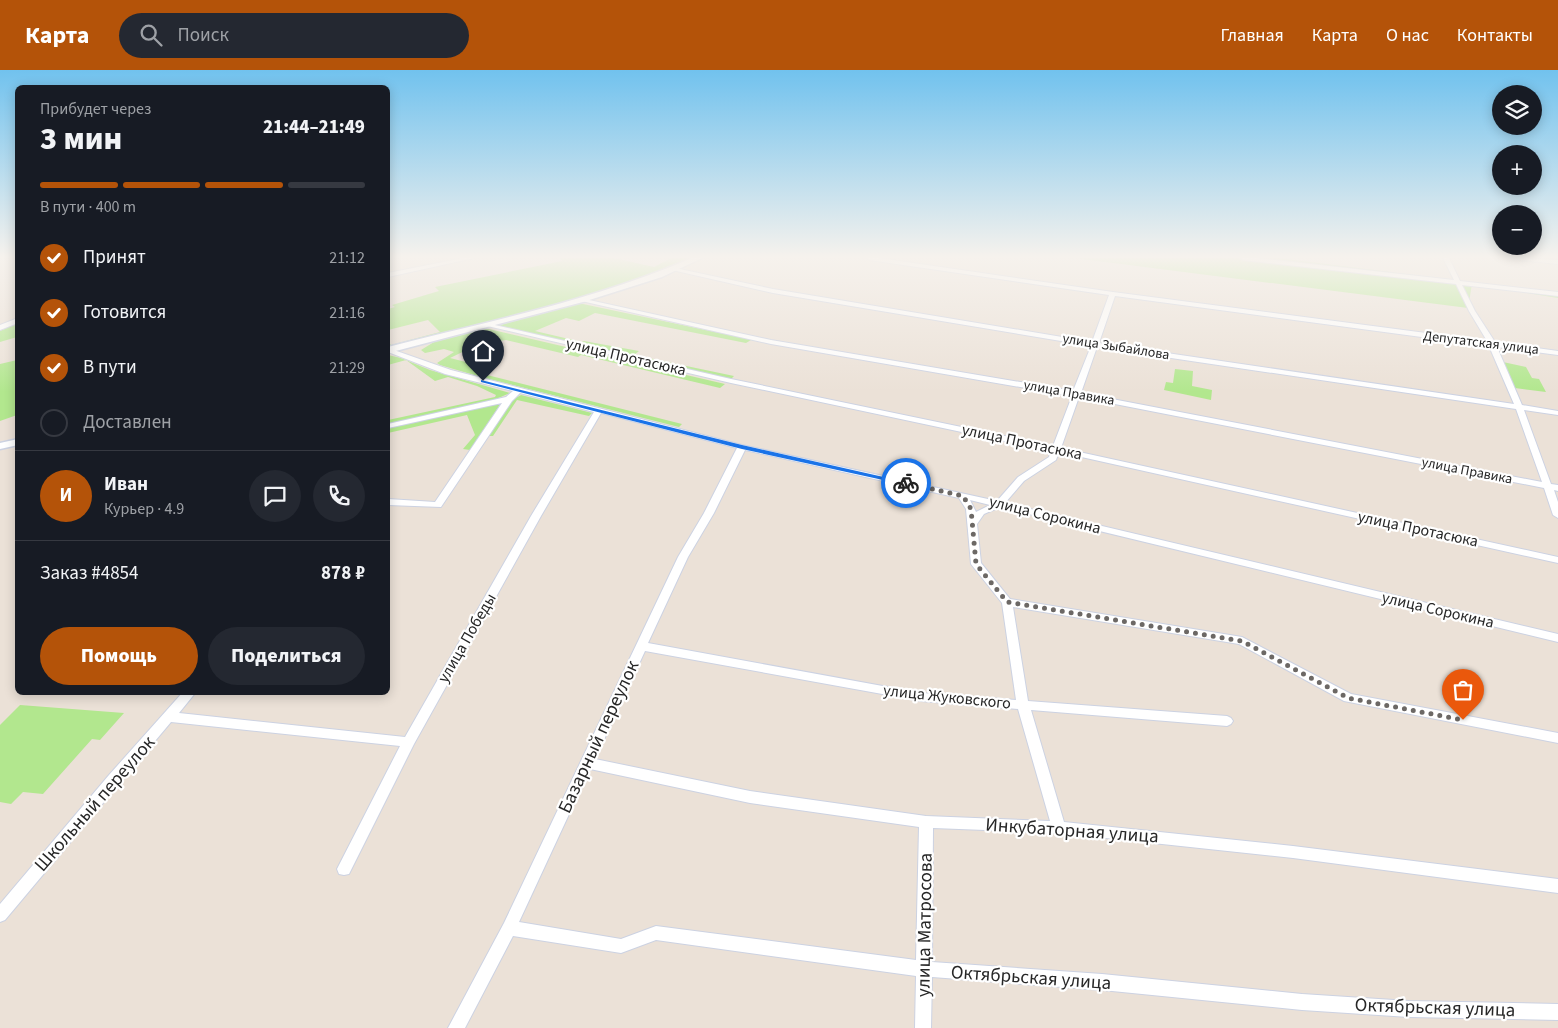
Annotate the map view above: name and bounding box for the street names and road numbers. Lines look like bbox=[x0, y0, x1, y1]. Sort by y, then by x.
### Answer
street label: Депутатская улица bbox=[1422, 326, 1540, 360]
street label: улица Зыбайлова bbox=[1061, 329, 1171, 365]
street label: улица Протасюка bbox=[564, 332, 688, 382]
street label: улица Правика bbox=[1022, 375, 1116, 411]
street label: улица Протасюка bbox=[960, 418, 1084, 466]
street label: улица Правика bbox=[1420, 452, 1514, 490]
street label: улица Сорокина bbox=[987, 490, 1103, 540]
street label: улица Протасюка bbox=[1356, 505, 1480, 553]
street label: улица Сорокина bbox=[1380, 586, 1496, 634]
street label: улица Победы bbox=[432, 589, 502, 687]
street label: Базарный переулок bbox=[552, 656, 647, 818]
street label: улица Жуковского bbox=[882, 679, 1012, 715]
street label: Школьный переулок bbox=[28, 730, 162, 878]
street label: Инкубаторная улица bbox=[984, 811, 1160, 851]
street label: улица Матросова bbox=[910, 853, 940, 997]
street label: Октябрьская улица bbox=[950, 959, 1112, 997]
street label: Октябрьская улица bbox=[1354, 992, 1516, 1024]

